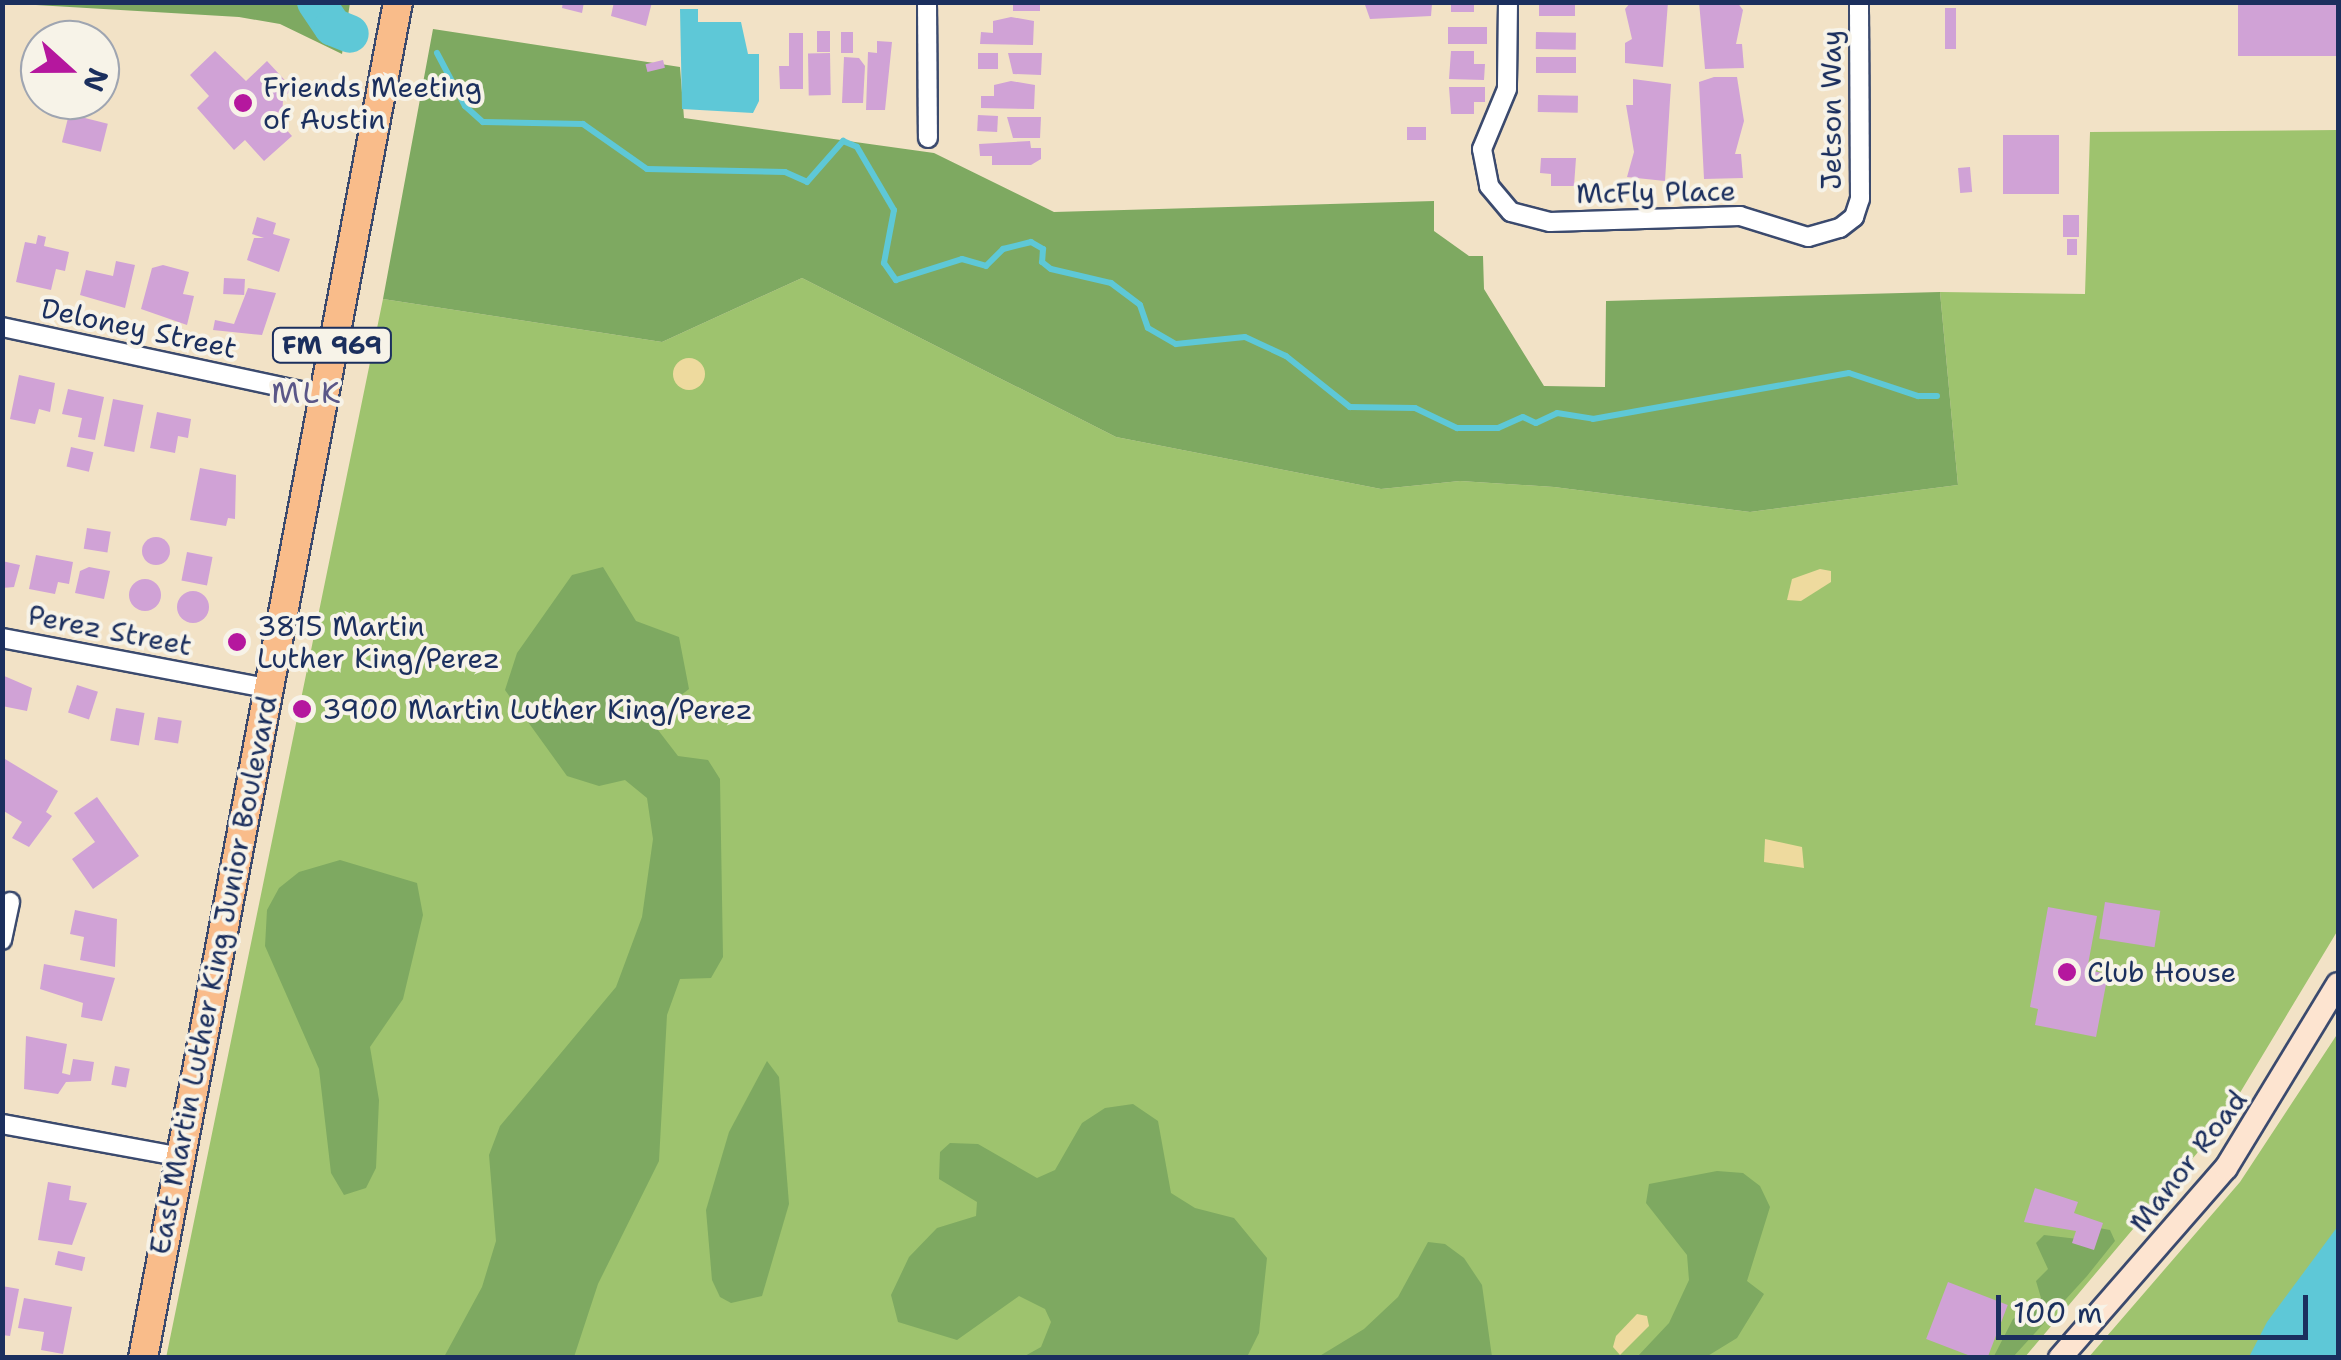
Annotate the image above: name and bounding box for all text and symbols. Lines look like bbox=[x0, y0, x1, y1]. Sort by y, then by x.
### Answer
north arrow bbox=[20, 20, 120, 120]
street label: Jetson Way bbox=[1814, 30, 1848, 190]
text: N bbox=[74, 63, 118, 97]
place label: Friends Meeting of Austin bbox=[263, 70, 482, 136]
marker: Friends Meeting of Austin bbox=[232, 92, 254, 114]
street label: McFly Place bbox=[1576, 174, 1736, 210]
street label: Deloney Street bbox=[38, 291, 240, 365]
road number: FM 969 bbox=[270, 325, 394, 365]
district label: MLK bbox=[271, 375, 343, 411]
street label: Perez Street bbox=[25, 598, 195, 662]
place label: 3815 Martin Luther King/Perez bbox=[257, 609, 500, 675]
marker: 3815 Martin Luther King/Perez bbox=[226, 631, 248, 653]
place label: 3900 Martin Luther King/Perez bbox=[322, 692, 753, 726]
street label: East Martin Luther King Junior Boulevard bbox=[142, 693, 284, 1257]
marker: 3900 Martin Luther King/Perez bbox=[291, 698, 313, 720]
place label: Club House bbox=[2087, 955, 2236, 989]
marker: Club House bbox=[2056, 961, 2078, 983]
street label: Manor Road bbox=[2122, 1083, 2254, 1239]
scale bar bbox=[2001, 1275, 2314, 1337]
text: 100 m bbox=[2013, 1292, 2103, 1333]

